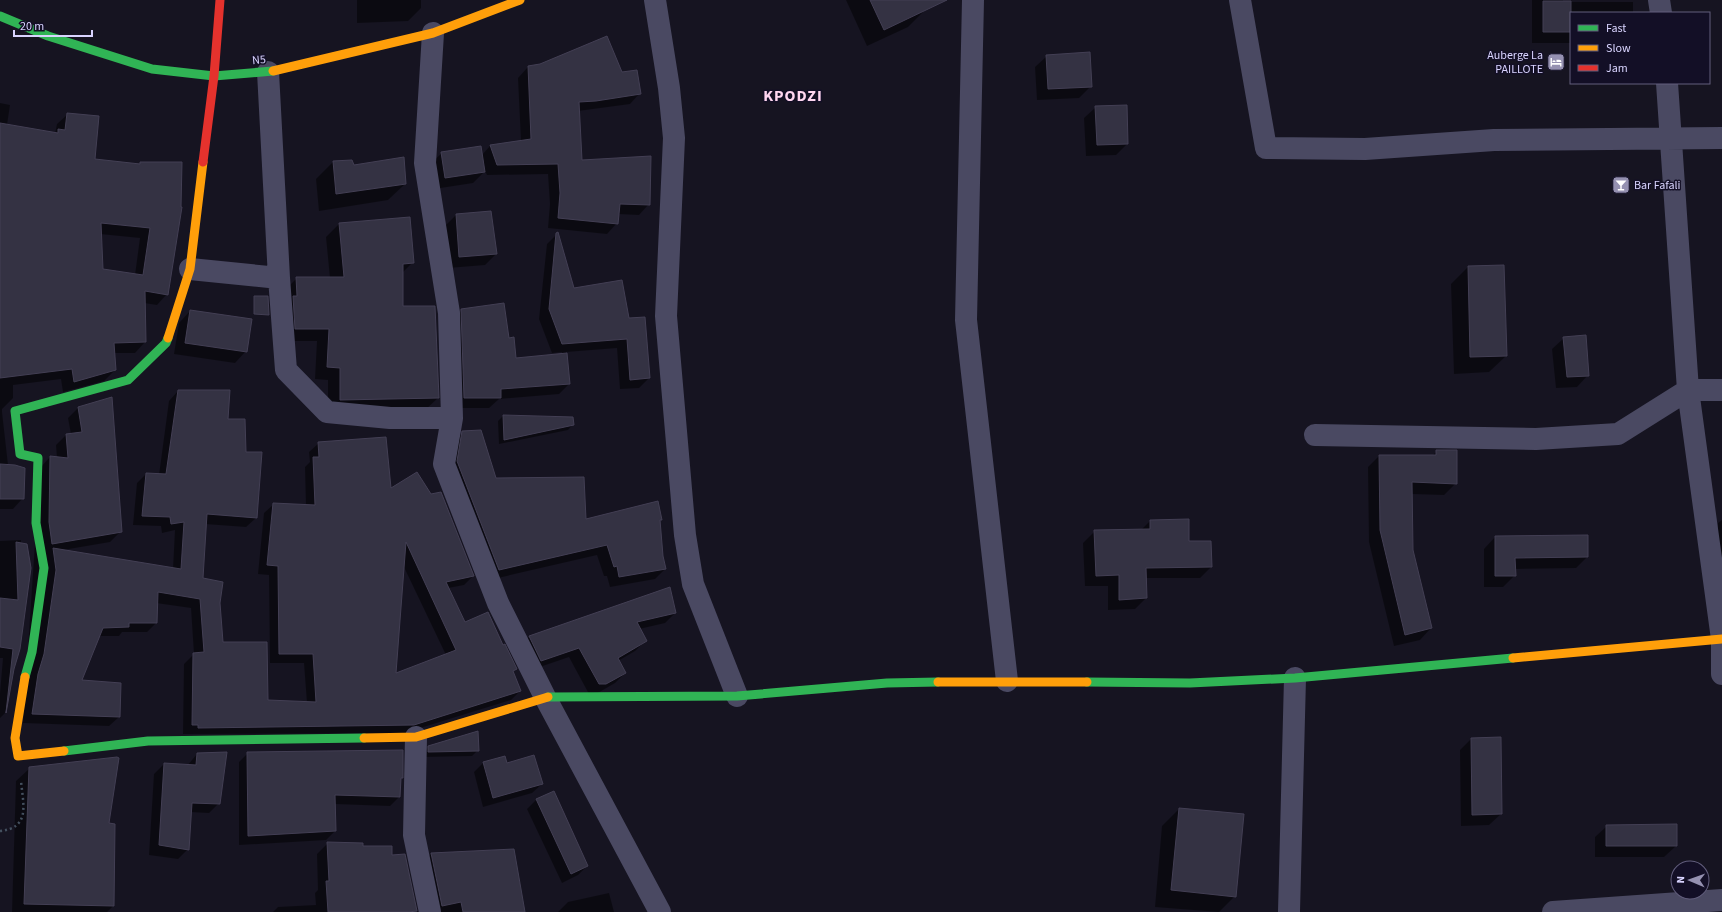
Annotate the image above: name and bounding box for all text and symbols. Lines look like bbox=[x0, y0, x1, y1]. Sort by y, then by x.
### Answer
scale bar bbox=[14, 12, 92, 38]
legend bbox=[1570, 12, 1710, 84]
text: 20 m bbox=[20, 18, 44, 35]
text: Fast bbox=[1606, 20, 1626, 37]
text: Slow bbox=[1606, 40, 1631, 57]
place label: Auberge La PAILLOTE bbox=[1487, 47, 1543, 78]
street label: N5 bbox=[251, 51, 267, 69]
hotel icon: Auberge La PAILLOTE bbox=[1546, 52, 1566, 72]
text: Jam bbox=[1606, 60, 1628, 77]
district label: KPODZI bbox=[763, 85, 823, 107]
bar icon: Bar Fafali bbox=[1611, 175, 1631, 195]
place label: Bar Fafali bbox=[1634, 177, 1681, 194]
north arrow bbox=[1670, 860, 1710, 900]
text: N bbox=[1673, 876, 1688, 884]

